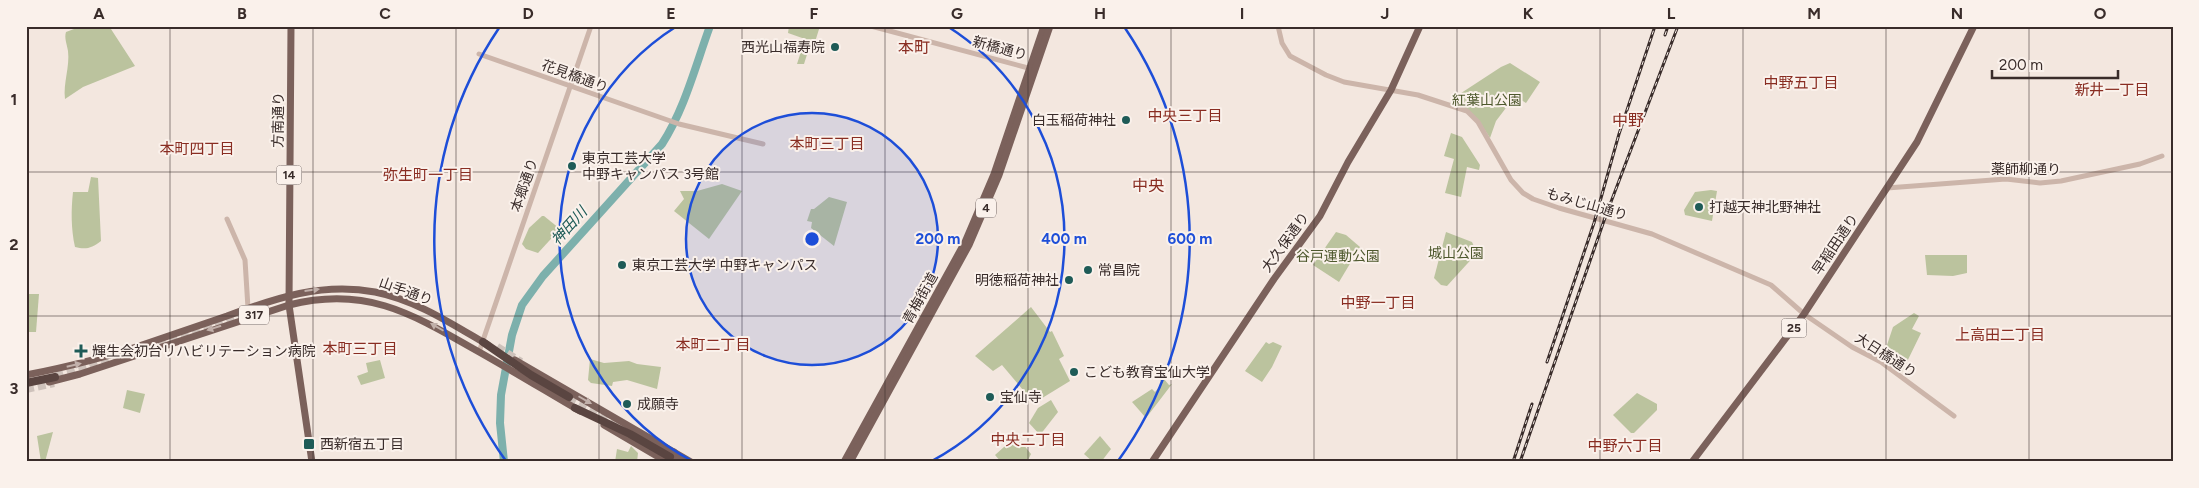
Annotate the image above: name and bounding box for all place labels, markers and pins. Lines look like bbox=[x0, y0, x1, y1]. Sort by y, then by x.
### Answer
place label: 西光山福寿院 bbox=[741, 39, 825, 56]
marker: 西光山福寿院 bbox=[829, 41, 841, 53]
place label: 白玉稲荷神社 bbox=[1032, 112, 1116, 129]
marker: 白玉稲荷神社 bbox=[1120, 114, 1132, 126]
place label: 東京工芸大学 中野キャンパス 3号館 bbox=[582, 150, 719, 183]
marker: 東京工芸大学 中野キャンパス 3号館 bbox=[566, 160, 578, 172]
place label: 打越天神北野神社 bbox=[1709, 199, 1821, 216]
marker: 打越天神北野神社 bbox=[1693, 201, 1705, 213]
centre of rings bbox=[803, 230, 821, 248]
place label: 東京工芸大学 中野キャンパス bbox=[632, 257, 817, 274]
marker: 東京工芸大学 中野キャンパス bbox=[616, 259, 628, 271]
place label: 常昌院 bbox=[1098, 262, 1140, 279]
marker: 常昌院 bbox=[1082, 264, 1094, 276]
place label: 明徳稲荷神社 bbox=[975, 272, 1059, 289]
marker: 明徳稲荷神社 bbox=[1063, 274, 1075, 286]
place label: 輝生会初台リハビリテーション病院 bbox=[92, 343, 316, 360]
marker: 輝生会初台リハビリテーション病院 bbox=[74, 344, 88, 358]
place label: こども教育宝仙大学 bbox=[1084, 364, 1210, 381]
marker: こども教育宝仙大学 bbox=[1068, 366, 1080, 378]
place label: 宝仙寺 bbox=[1000, 389, 1042, 406]
marker: 宝仙寺 bbox=[984, 391, 996, 403]
place label: 成願寺 bbox=[637, 396, 679, 413]
marker: 成願寺 bbox=[621, 398, 633, 410]
place label: 西新宿五丁目 bbox=[320, 436, 404, 453]
marker: 西新宿五丁目 bbox=[302, 437, 316, 451]

